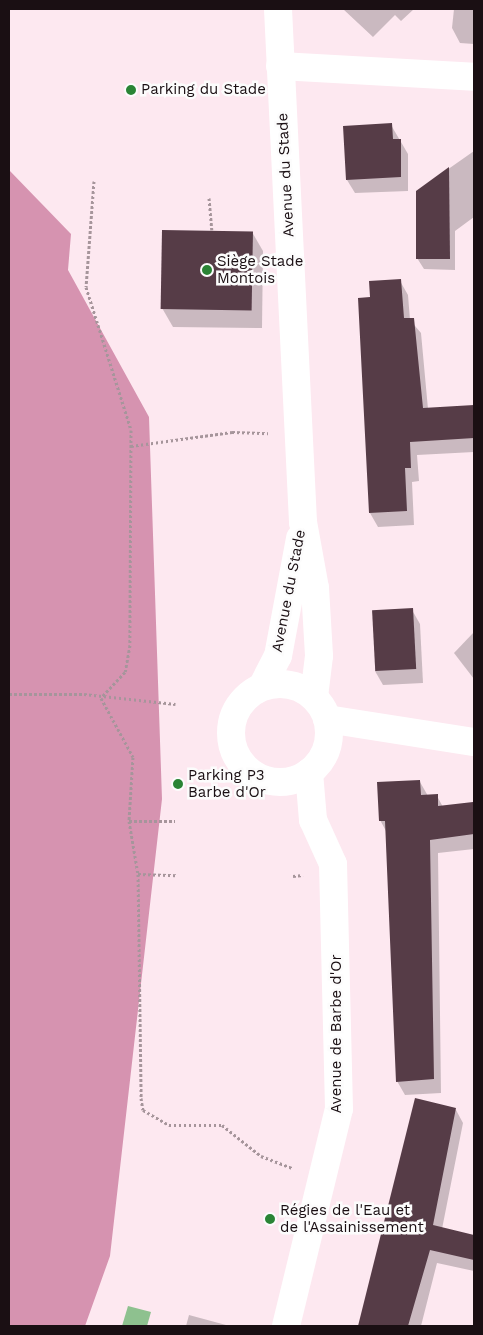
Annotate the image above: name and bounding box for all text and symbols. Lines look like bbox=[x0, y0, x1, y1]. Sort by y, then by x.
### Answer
place label: Parking du Stade bbox=[141, 81, 266, 99]
marker: Parking du Stade bbox=[125, 84, 137, 96]
street label: Avenue du Stade bbox=[274, 112, 298, 238]
place label: Siège Stade Montois bbox=[217, 252, 303, 287]
marker: Siège Stade Montois bbox=[201, 264, 213, 276]
street label: Avenue du Stade bbox=[268, 528, 310, 654]
place label: Parking P3 Barbe d'Or bbox=[188, 766, 266, 801]
marker: Parking P3 Barbe d'Or bbox=[172, 778, 184, 790]
street label: Avenue de Barbe d'Or bbox=[328, 954, 346, 1114]
place label: Régies de l'Eau et de l'Assainissement bbox=[280, 1201, 424, 1236]
marker: Régies de l'Eau et de l'Assainissement bbox=[264, 1213, 276, 1225]

